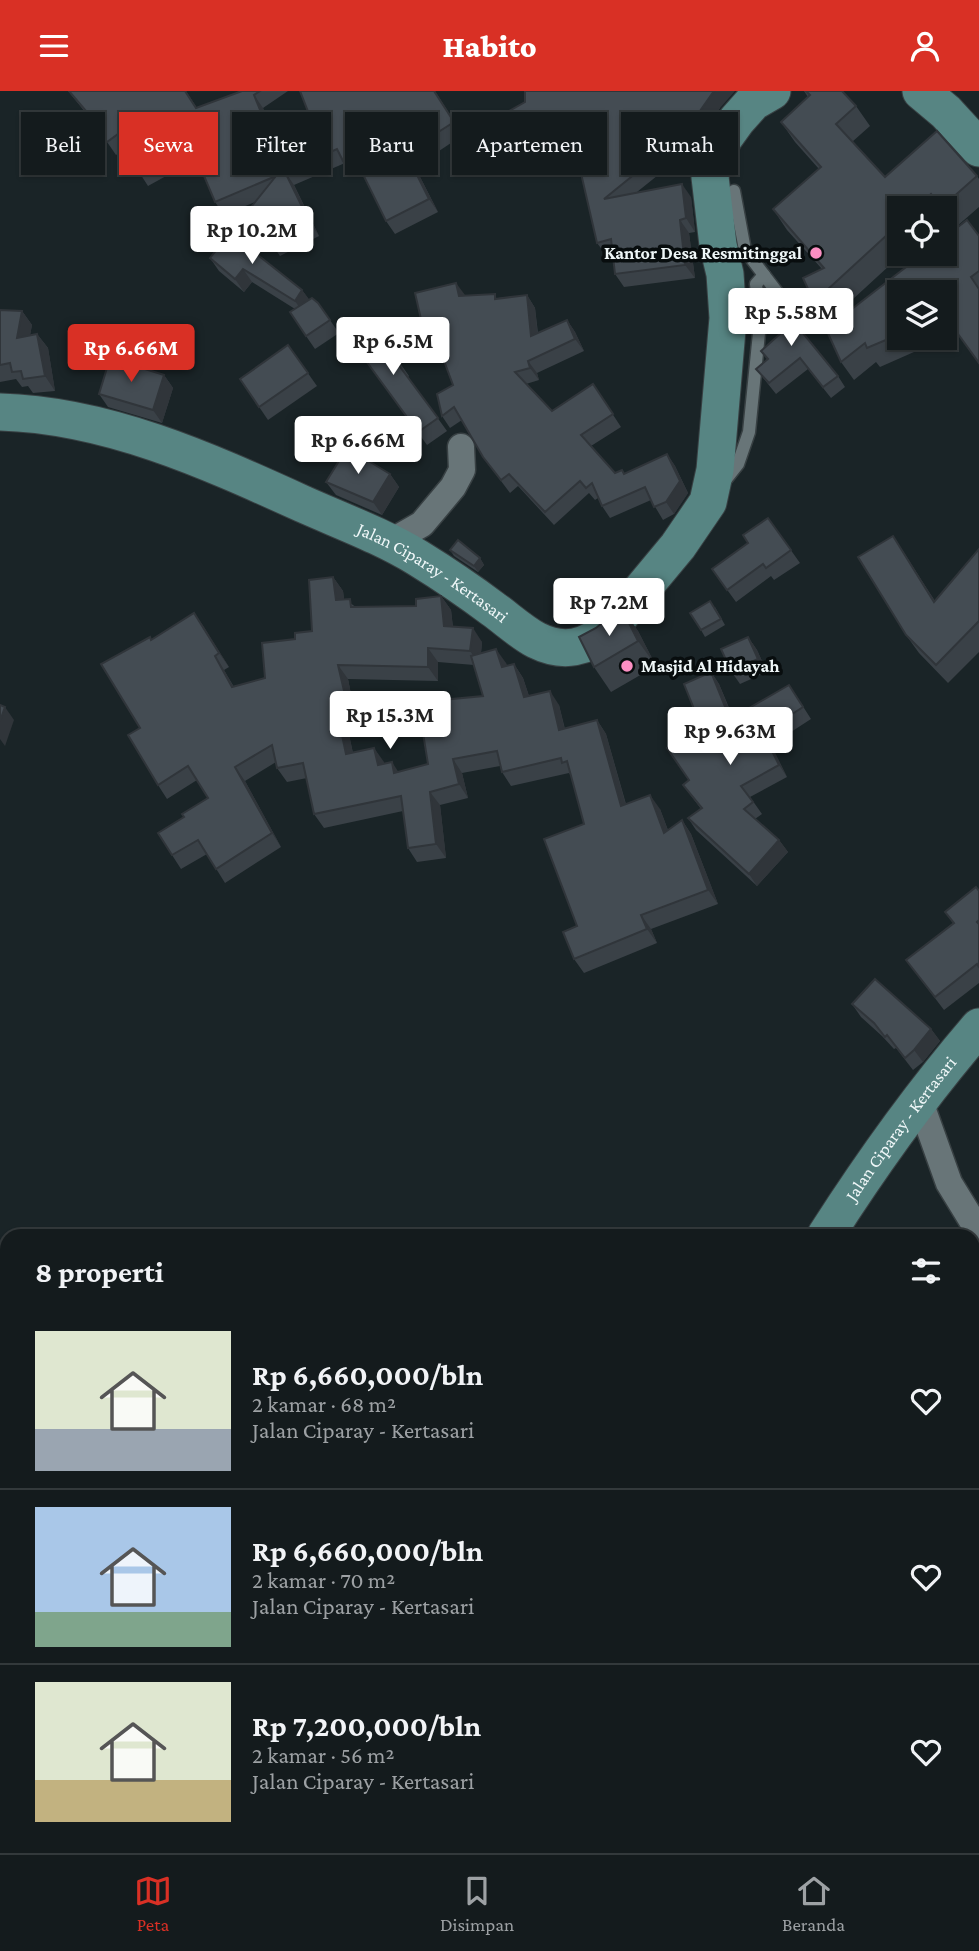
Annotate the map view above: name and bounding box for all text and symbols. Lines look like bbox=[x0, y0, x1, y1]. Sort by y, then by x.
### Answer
icon: menu bbox=[35, 27, 73, 65]
icon: person bbox=[906, 27, 944, 65]
text: Habito bbox=[442, 28, 537, 64]
chip: Beli bbox=[21, 112, 105, 175]
chip: Sewa bbox=[119, 112, 218, 175]
chip: Filter bbox=[232, 112, 331, 175]
chip: Baru bbox=[345, 112, 438, 175]
chip: Apartemen bbox=[452, 112, 607, 175]
chip: Rumah bbox=[621, 112, 738, 175]
map controls bbox=[887, 196, 957, 350]
button: locate bbox=[887, 196, 957, 266]
pin: Rp 10.2M bbox=[180, 207, 324, 266]
text: Rp 10.2M bbox=[206, 216, 298, 242]
place label: Kantor Desa Resmitinggal bbox=[604, 243, 802, 263]
marker: Kantor Desa Resmitinggal bbox=[808, 245, 824, 261]
button: layers bbox=[887, 280, 957, 350]
pin: Rp 5.58M bbox=[719, 289, 863, 348]
text: Rp 5.58M bbox=[744, 298, 838, 324]
pin: Rp 6.5M bbox=[328, 317, 458, 377]
pin: Rp 6.66M bbox=[59, 324, 203, 384]
text: Rp 6.5M bbox=[352, 327, 434, 353]
text: Rp 6.66M bbox=[84, 334, 178, 360]
pin: Rp 6.66M bbox=[286, 417, 430, 476]
text: Rp 6.66M bbox=[311, 426, 405, 452]
street label: Jalan Ciparay - Kertasari bbox=[352, 518, 512, 627]
pin: Rp 7.2M bbox=[544, 579, 674, 638]
text: Rp 7.2M bbox=[569, 588, 649, 614]
place label: Masjid Al Hidayah bbox=[641, 656, 780, 677]
marker: Masjid Al Hidayah bbox=[619, 658, 635, 674]
pin: Rp 15.3M bbox=[318, 691, 462, 751]
text: Rp 15.3M bbox=[346, 701, 434, 727]
pin: Rp 9.63M bbox=[658, 707, 802, 767]
text: Rp 9.63M bbox=[684, 717, 776, 743]
street label: Jalan Ciparay - Kertasari bbox=[840, 1052, 960, 1206]
icon: filters bbox=[907, 1252, 945, 1290]
text: 8 properti bbox=[35, 1255, 164, 1288]
text: Rp 6,660,000/bln bbox=[252, 1358, 483, 1391]
icon: home bbox=[91, 1359, 175, 1443]
icon: heart bbox=[907, 1382, 945, 1420]
text: 2 kamar · 68 m² bbox=[252, 1391, 396, 1417]
text: Jalan Ciparay - Kertasari bbox=[252, 1417, 474, 1443]
text: Rp 6,660,000/bln bbox=[252, 1534, 483, 1567]
icon: home bbox=[91, 1535, 175, 1619]
icon: heart bbox=[907, 1558, 945, 1596]
text: 2 kamar · 70 m² bbox=[252, 1567, 395, 1593]
text: Jalan Ciparay - Kertasari bbox=[252, 1593, 474, 1619]
text: Rp 7,200,000/bln bbox=[252, 1709, 481, 1742]
icon: home bbox=[91, 1710, 175, 1794]
icon: heart bbox=[907, 1733, 945, 1771]
text: 2 kamar · 56 m² bbox=[252, 1742, 395, 1768]
text: Jalan Ciparay - Kertasari bbox=[252, 1768, 474, 1794]
tab: Peta bbox=[134, 1872, 172, 1935]
tab: Disimpan bbox=[440, 1872, 514, 1935]
tab: Beranda bbox=[782, 1872, 845, 1935]

